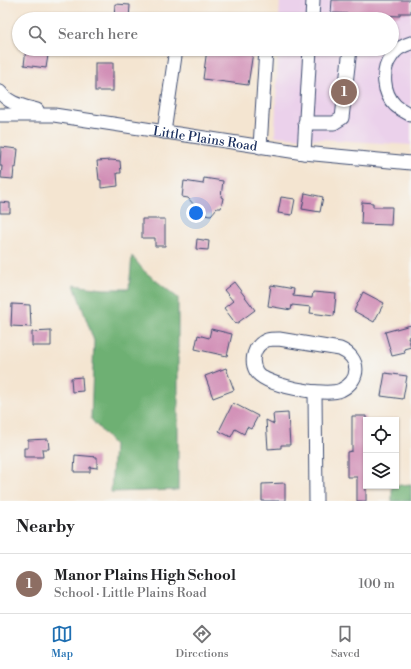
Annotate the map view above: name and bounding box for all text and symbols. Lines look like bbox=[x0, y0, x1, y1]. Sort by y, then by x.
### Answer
search box bbox=[12, 12, 399, 56]
icon: search bbox=[26, 23, 48, 45]
text: Search here bbox=[58, 25, 138, 44]
pin: 1 bbox=[331, 77, 357, 107]
street label: Little Plains Road bbox=[152, 123, 259, 155]
your location bbox=[186, 203, 206, 223]
map controls bbox=[363, 417, 399, 489]
button: locate bbox=[363, 417, 399, 453]
button: layers bbox=[363, 453, 399, 489]
text: Nearby bbox=[16, 516, 75, 538]
text: Manor Plains High School bbox=[54, 566, 236, 585]
text: 1 bbox=[26, 576, 32, 592]
text: 100 m bbox=[359, 576, 395, 592]
text: School · Little Plains Road bbox=[54, 585, 207, 601]
tab: Map bbox=[51, 623, 73, 661]
tab: Directions bbox=[176, 623, 229, 661]
tab: Saved bbox=[331, 623, 360, 661]

